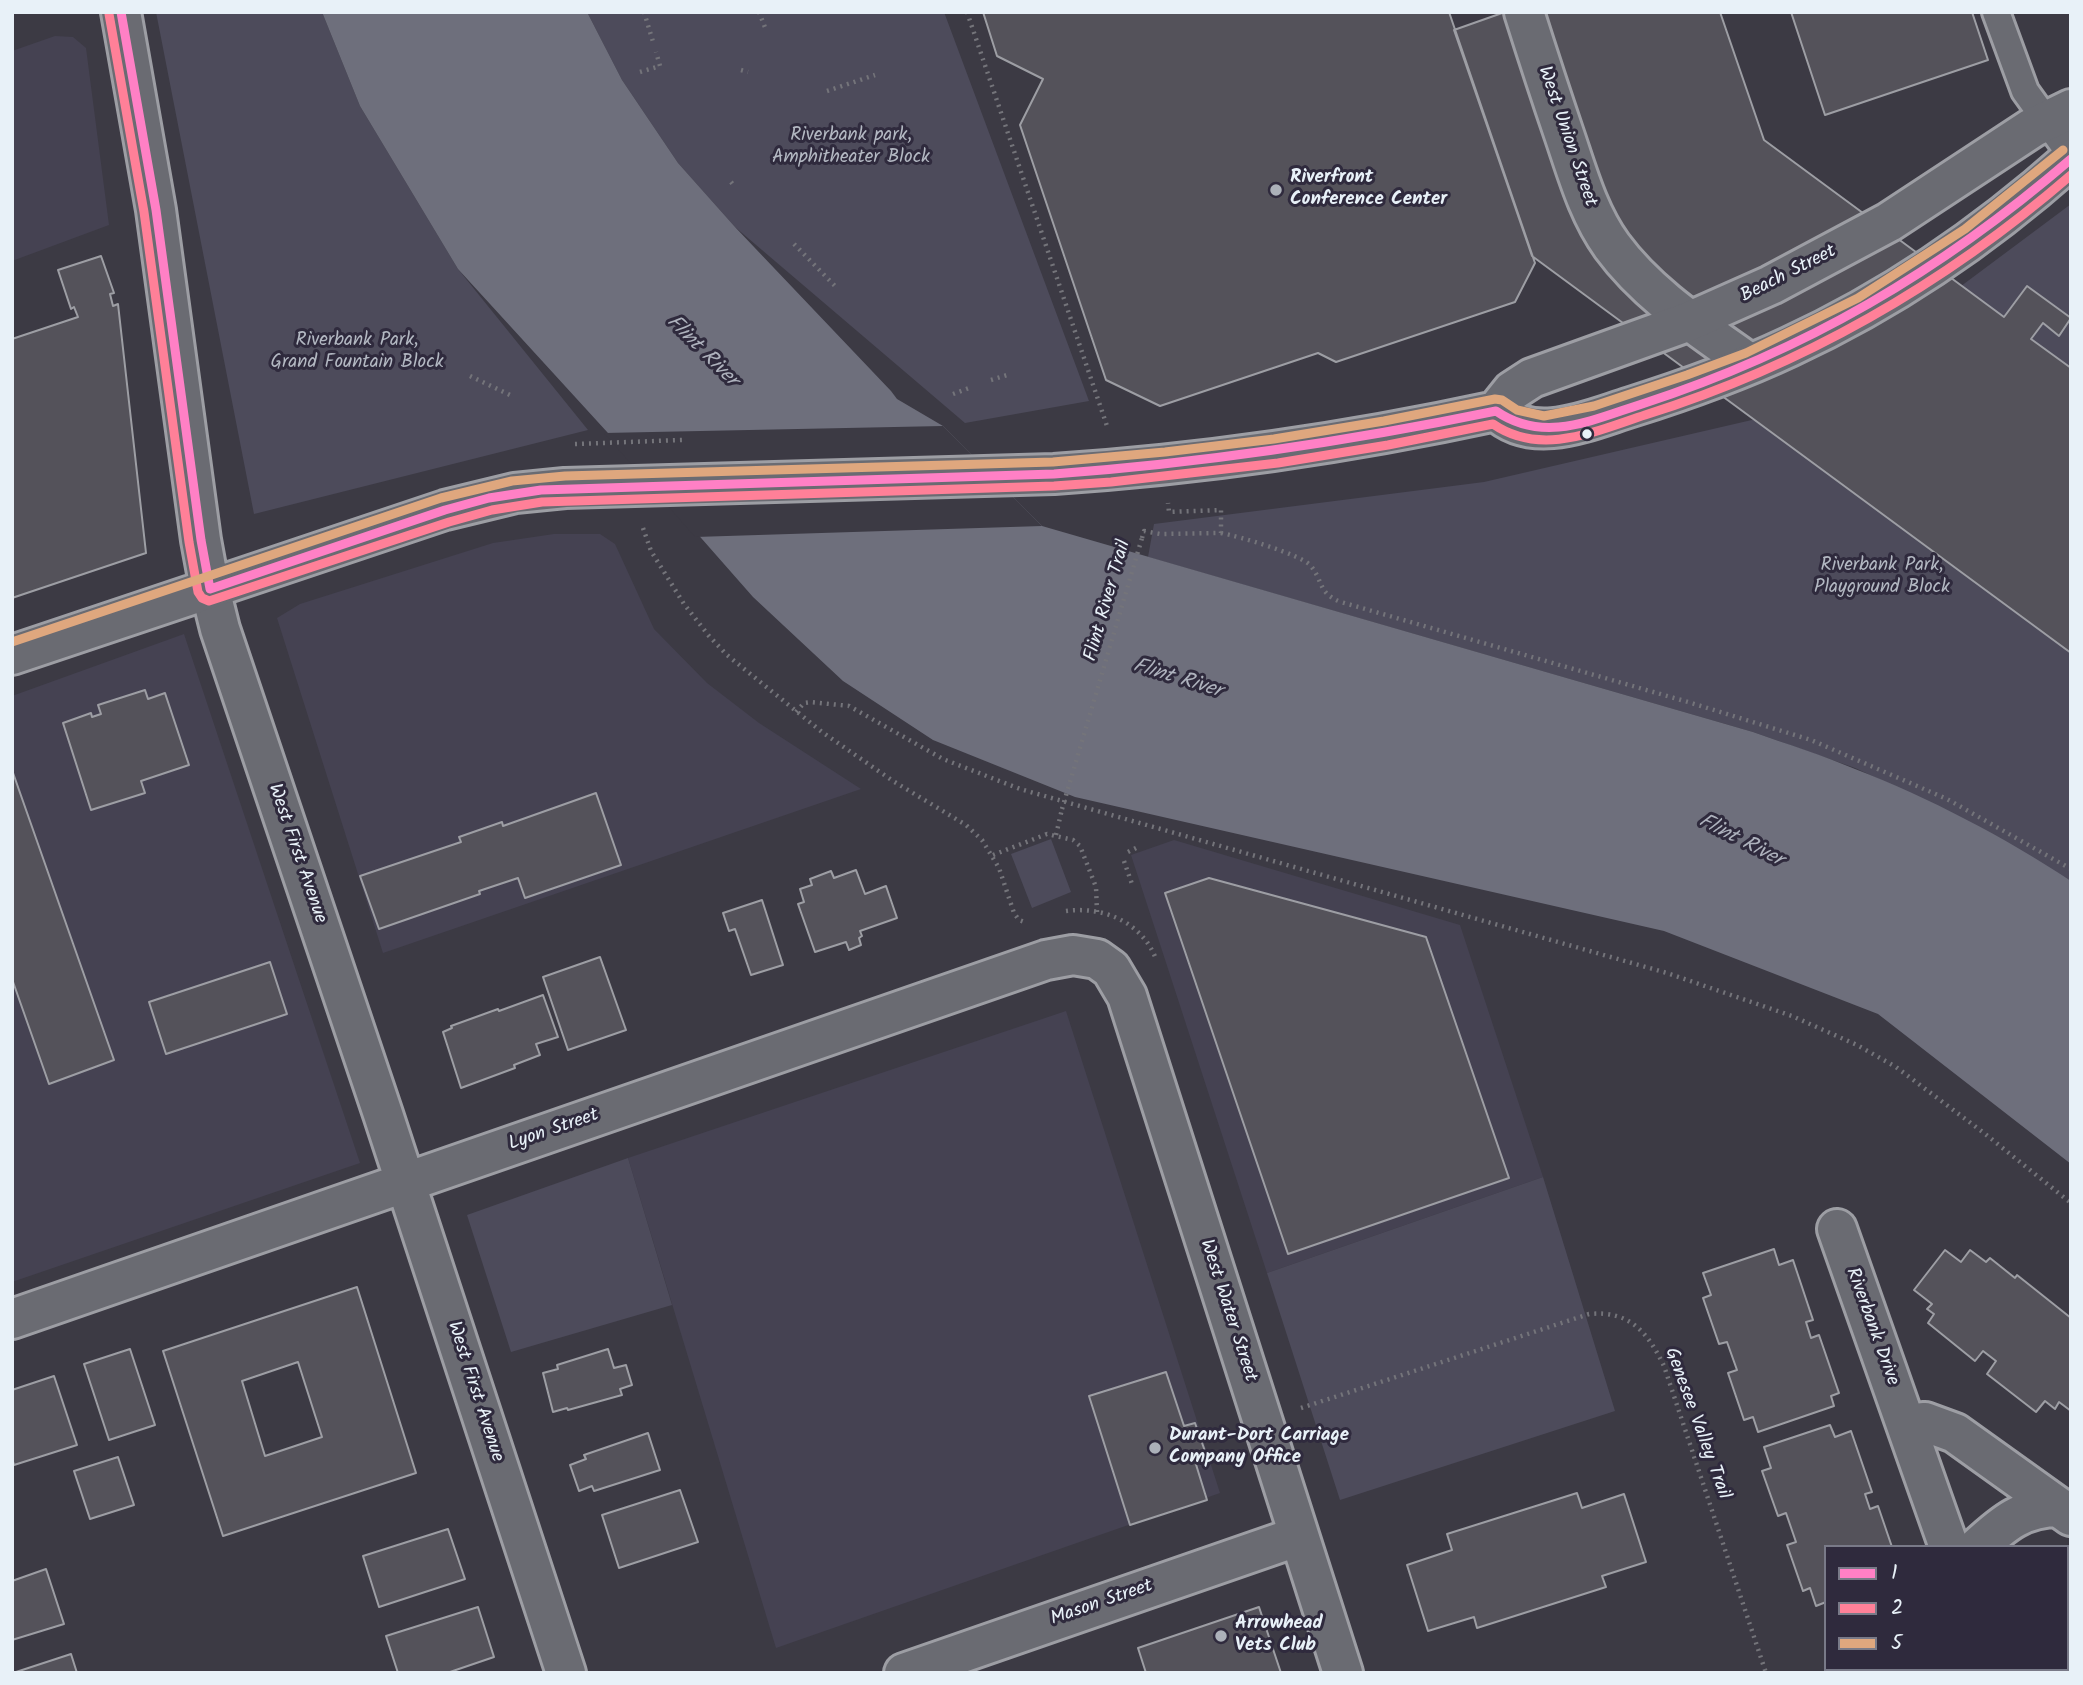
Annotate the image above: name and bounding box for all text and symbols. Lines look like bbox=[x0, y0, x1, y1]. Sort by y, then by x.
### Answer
street label: West Union Street bbox=[1531, 64, 1601, 210]
park label: Riverbank park, Amphitheater Block bbox=[772, 126, 930, 170]
place label: Riverfront Conference Center bbox=[1290, 168, 1447, 212]
marker: Riverfront Conference Center bbox=[1268, 182, 1284, 198]
street label: Beach Street bbox=[1737, 241, 1841, 309]
water label: Flint River bbox=[660, 311, 742, 393]
park label: Riverbank Park, Grand Fountain Block bbox=[270, 331, 444, 375]
unlabelled marker bbox=[1580, 427, 1594, 441]
street label: Flint River Trail bbox=[1081, 538, 1137, 664]
park label: Riverbank Park, Playground Block bbox=[1814, 556, 1950, 600]
water label: Flint River bbox=[1130, 655, 1224, 705]
street label: West First Avenue bbox=[261, 781, 331, 927]
water label: Flint River bbox=[1694, 810, 1786, 874]
street label: Lyon Street bbox=[506, 1105, 602, 1157]
street label: West Water Street bbox=[1193, 1237, 1261, 1385]
street label: Riverbank Drive bbox=[1839, 1265, 1903, 1389]
street label: West First Avenue bbox=[441, 1319, 507, 1465]
street label: Genesee Valley Trail bbox=[1658, 1345, 1734, 1503]
place label: Durant-Dort Carriage Company Office bbox=[1169, 1426, 1349, 1470]
marker: Durant-Dort Carriage Company Office bbox=[1147, 1440, 1163, 1456]
legend bbox=[1824, 1545, 2069, 1671]
text: 1 bbox=[1891, 1557, 1898, 1590]
street label: Mason Street bbox=[1048, 1576, 1156, 1632]
text: 2 bbox=[1891, 1592, 1903, 1625]
place label: Arrowhead Vets Club bbox=[1235, 1614, 1323, 1658]
text: 5 bbox=[1891, 1627, 1902, 1660]
marker: Arrowhead Vets Club bbox=[1213, 1628, 1229, 1644]

